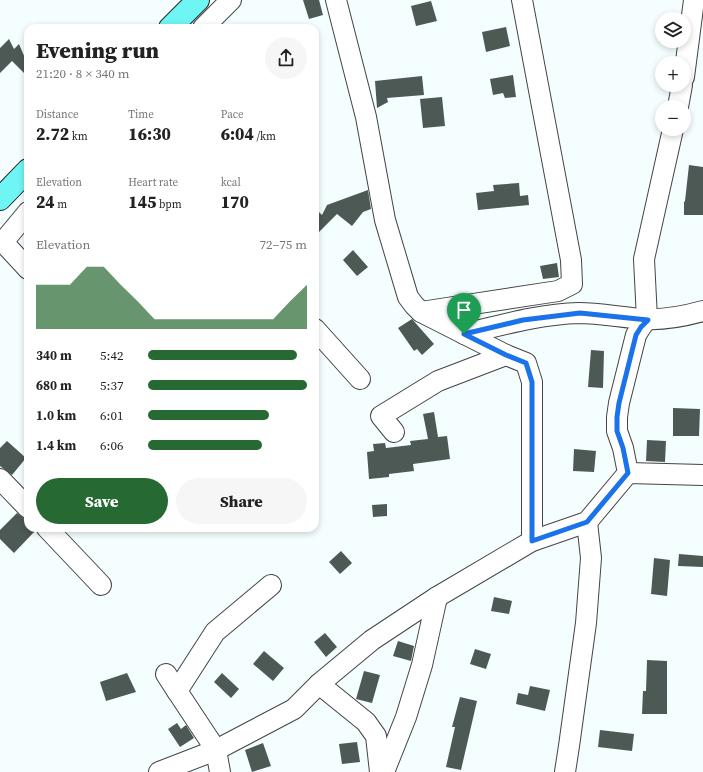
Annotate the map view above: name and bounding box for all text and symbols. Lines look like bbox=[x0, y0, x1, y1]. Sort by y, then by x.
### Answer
map controls bbox=[655, 12, 691, 136]
button: layers bbox=[655, 12, 691, 48]
text: Evening run bbox=[36, 35, 159, 65]
button: share bbox=[265, 37, 307, 79]
button: + bbox=[655, 56, 691, 92]
text: 21:20 · 8 × 340 m bbox=[36, 65, 130, 82]
button: − bbox=[655, 100, 691, 136]
text: Distance bbox=[36, 107, 79, 122]
text: Time bbox=[128, 107, 154, 122]
text: Pace bbox=[221, 107, 244, 122]
text: 2.72 bbox=[36, 122, 69, 146]
text: 16:30 bbox=[128, 122, 171, 146]
text: 6:04 bbox=[221, 122, 254, 146]
text: km bbox=[69, 129, 88, 144]
text: /km bbox=[254, 129, 276, 144]
text: Elevation bbox=[36, 175, 82, 190]
text: Heart rate bbox=[128, 175, 178, 190]
text: kcal bbox=[221, 175, 241, 190]
text: 24 bbox=[36, 190, 55, 214]
text: 145 bbox=[128, 190, 156, 214]
text: 170 bbox=[221, 190, 249, 214]
text: m bbox=[55, 197, 67, 212]
text: bpm bbox=[156, 197, 182, 212]
text: Elevation bbox=[36, 236, 90, 253]
text: 72–75 m bbox=[260, 236, 307, 253]
pin bbox=[447, 293, 481, 334]
icon: arrive bbox=[453, 299, 475, 321]
text: 340 m bbox=[36, 347, 72, 364]
text: 5:42 bbox=[100, 347, 123, 364]
text: 680 m bbox=[36, 377, 72, 394]
text: 5:37 bbox=[100, 377, 123, 394]
text: 1.0 km bbox=[36, 407, 76, 424]
text: 6:01 bbox=[100, 407, 123, 424]
text: 1.4 km bbox=[36, 437, 76, 454]
text: 6:06 bbox=[100, 437, 123, 454]
button: Save bbox=[36, 478, 168, 524]
button: Share bbox=[176, 478, 307, 524]

